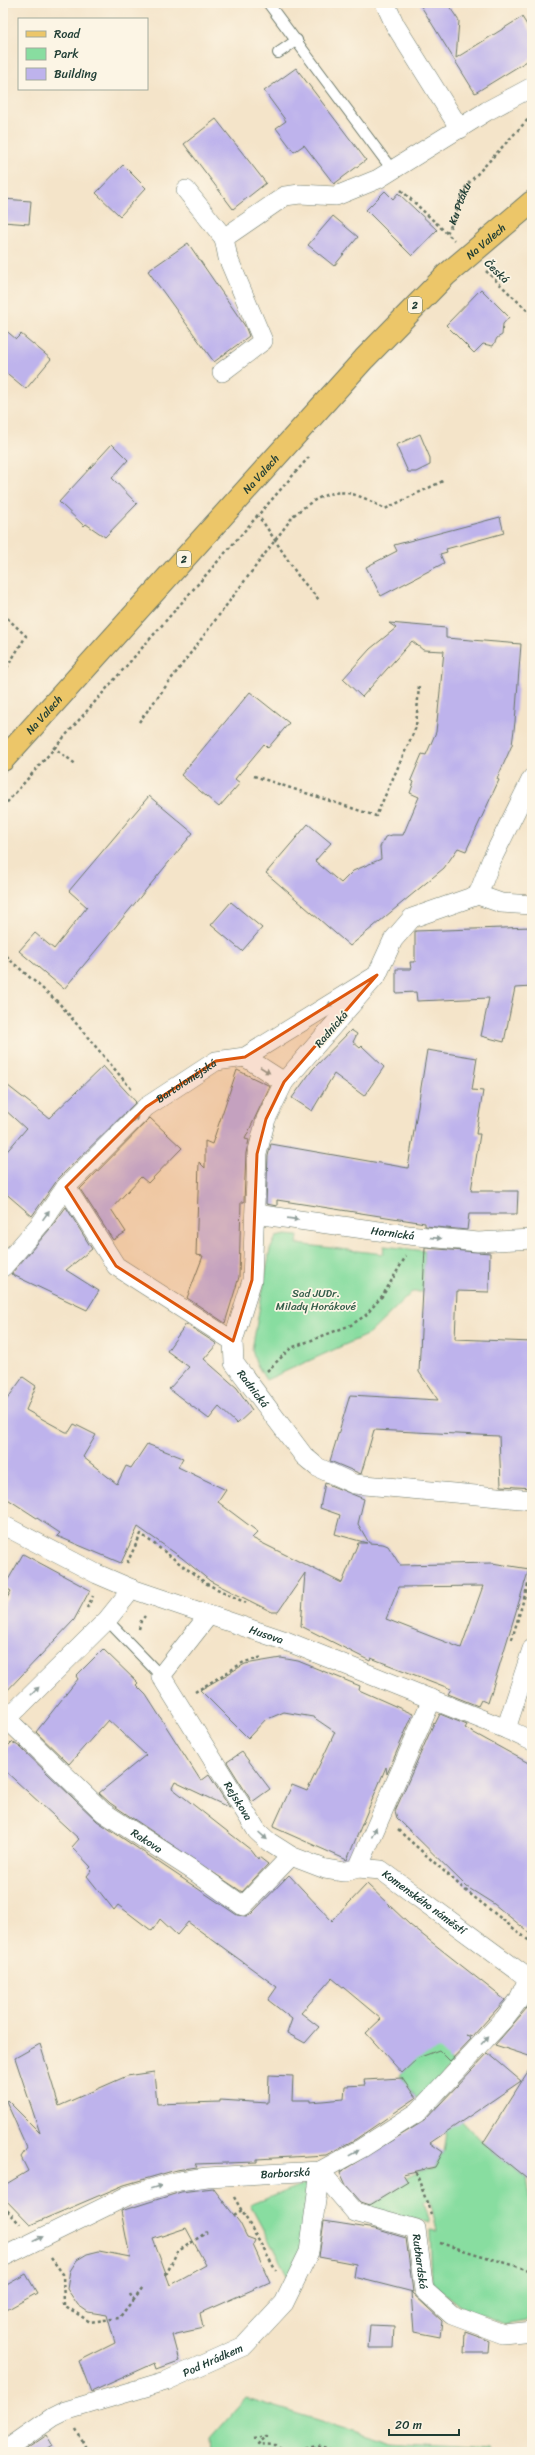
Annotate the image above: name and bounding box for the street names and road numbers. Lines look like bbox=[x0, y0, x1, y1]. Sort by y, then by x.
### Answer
street label: Ku Ptáku bbox=[443, 179, 477, 228]
street label: Na Valech bbox=[462, 219, 511, 264]
street label: Česká bbox=[480, 254, 514, 289]
road number: 2 bbox=[408, 297, 422, 313]
street label: Na Valech bbox=[238, 450, 284, 498]
road number: 2 bbox=[177, 551, 191, 567]
street label: Na Valech bbox=[21, 691, 67, 739]
street label: Radnická bbox=[310, 1006, 353, 1052]
street label: Bartolomějská bbox=[152, 1054, 221, 1108]
street label: Hornická bbox=[370, 1221, 416, 1246]
street label: Radnická bbox=[232, 1366, 274, 1412]
street label: Husova bbox=[247, 1620, 286, 1650]
street label: Rejskova bbox=[218, 1778, 258, 1825]
street label: Rakova bbox=[127, 1824, 167, 1858]
street label: Komenského náměstí bbox=[378, 1865, 472, 1941]
street label: Barborská bbox=[260, 2163, 311, 2184]
street label: Ruthardská bbox=[407, 2233, 433, 2291]
street label: Pod Hrádkem bbox=[180, 2338, 247, 2382]

